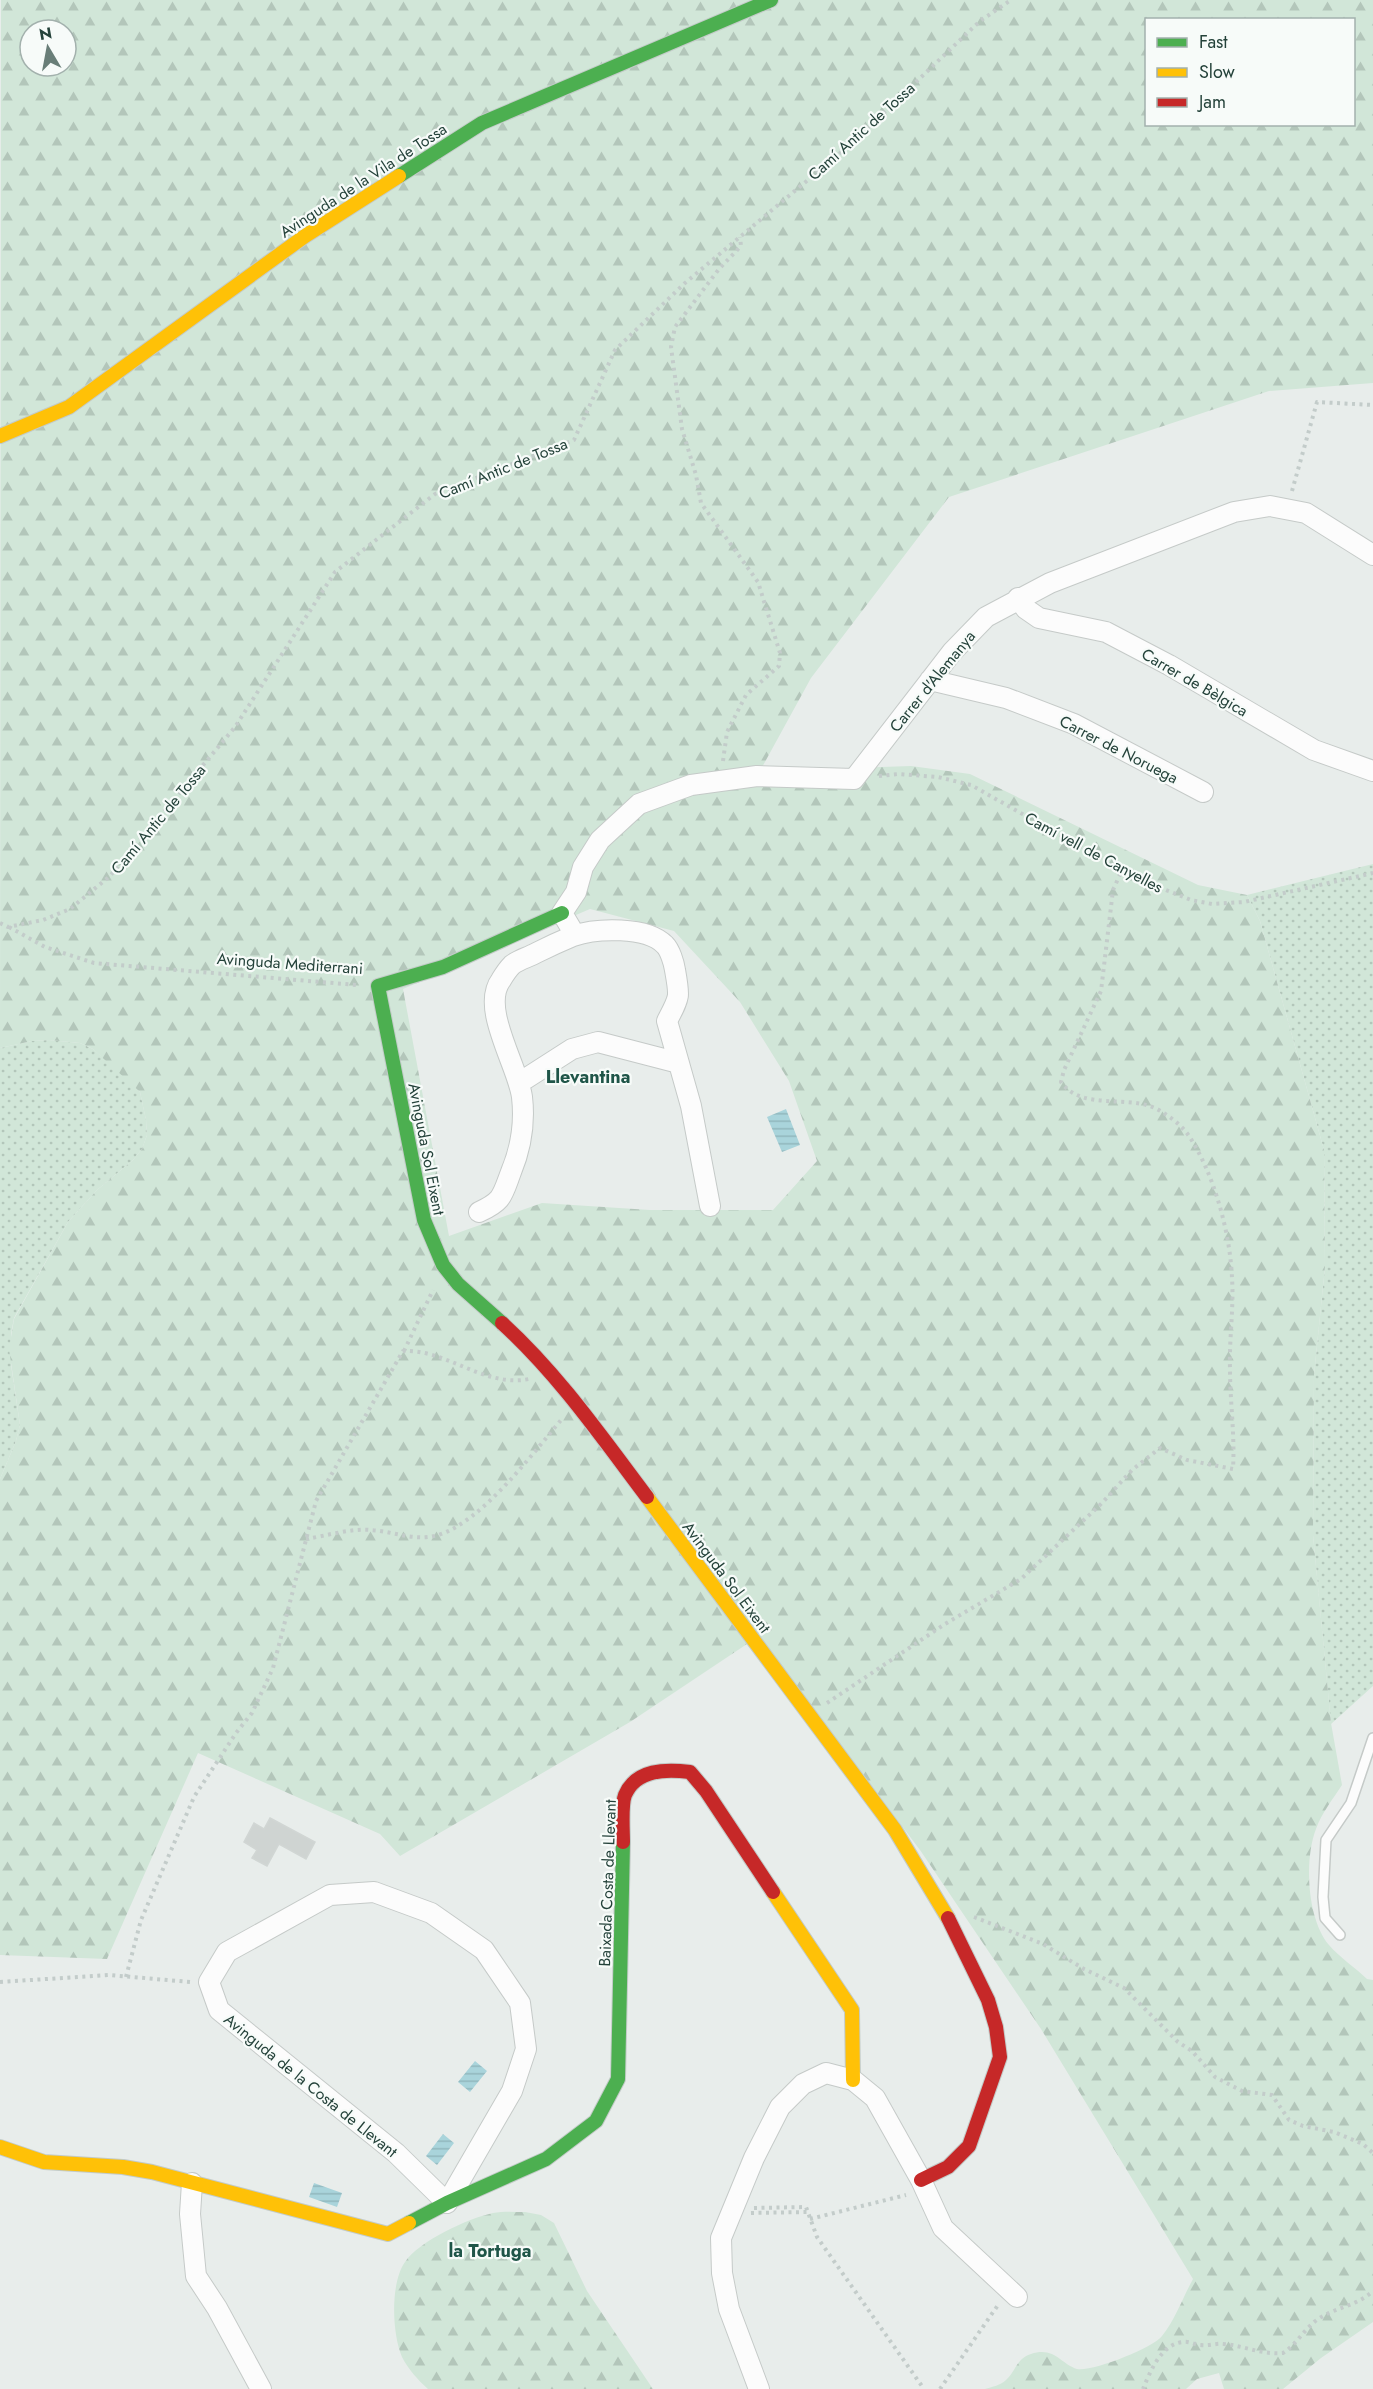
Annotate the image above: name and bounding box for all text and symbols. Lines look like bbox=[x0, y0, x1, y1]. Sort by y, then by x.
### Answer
north arrow bbox=[18, 18, 78, 78]
legend bbox=[1145, 18, 1355, 126]
text: N bbox=[37, 21, 54, 46]
text: Fast bbox=[1199, 29, 1228, 55]
text: Slow bbox=[1199, 59, 1236, 85]
street label: Camí Antic de Tossa bbox=[803, 77, 920, 186]
text: Jam bbox=[1197, 89, 1226, 115]
street label: Avinguda de la Vila de Tossa bbox=[275, 118, 451, 243]
street label: Camí Antic de Tossa bbox=[435, 432, 571, 505]
street label: Carrer d'Alemanya bbox=[884, 626, 981, 737]
street label: Carrer de Bèlgica bbox=[1137, 643, 1252, 722]
street label: Carrer de Noruega bbox=[1056, 710, 1182, 789]
street label: Camí Antic de Tossa bbox=[106, 760, 211, 879]
street label: Camí vell de Canyelles bbox=[1021, 806, 1167, 899]
street label: Avinguda Mediterrani bbox=[216, 947, 364, 980]
district label: Llevantina bbox=[546, 1064, 630, 1090]
street label: Avinguda Sol Eixent bbox=[402, 1081, 451, 1217]
street label: Avinguda Sol Eixent bbox=[677, 1517, 776, 1638]
street label: Baixada Costa de Llevant bbox=[593, 1799, 622, 1967]
street label: Avinguda de la Costa de Llevant bbox=[219, 2008, 402, 2163]
district label: la Tortuga bbox=[448, 2238, 532, 2264]

